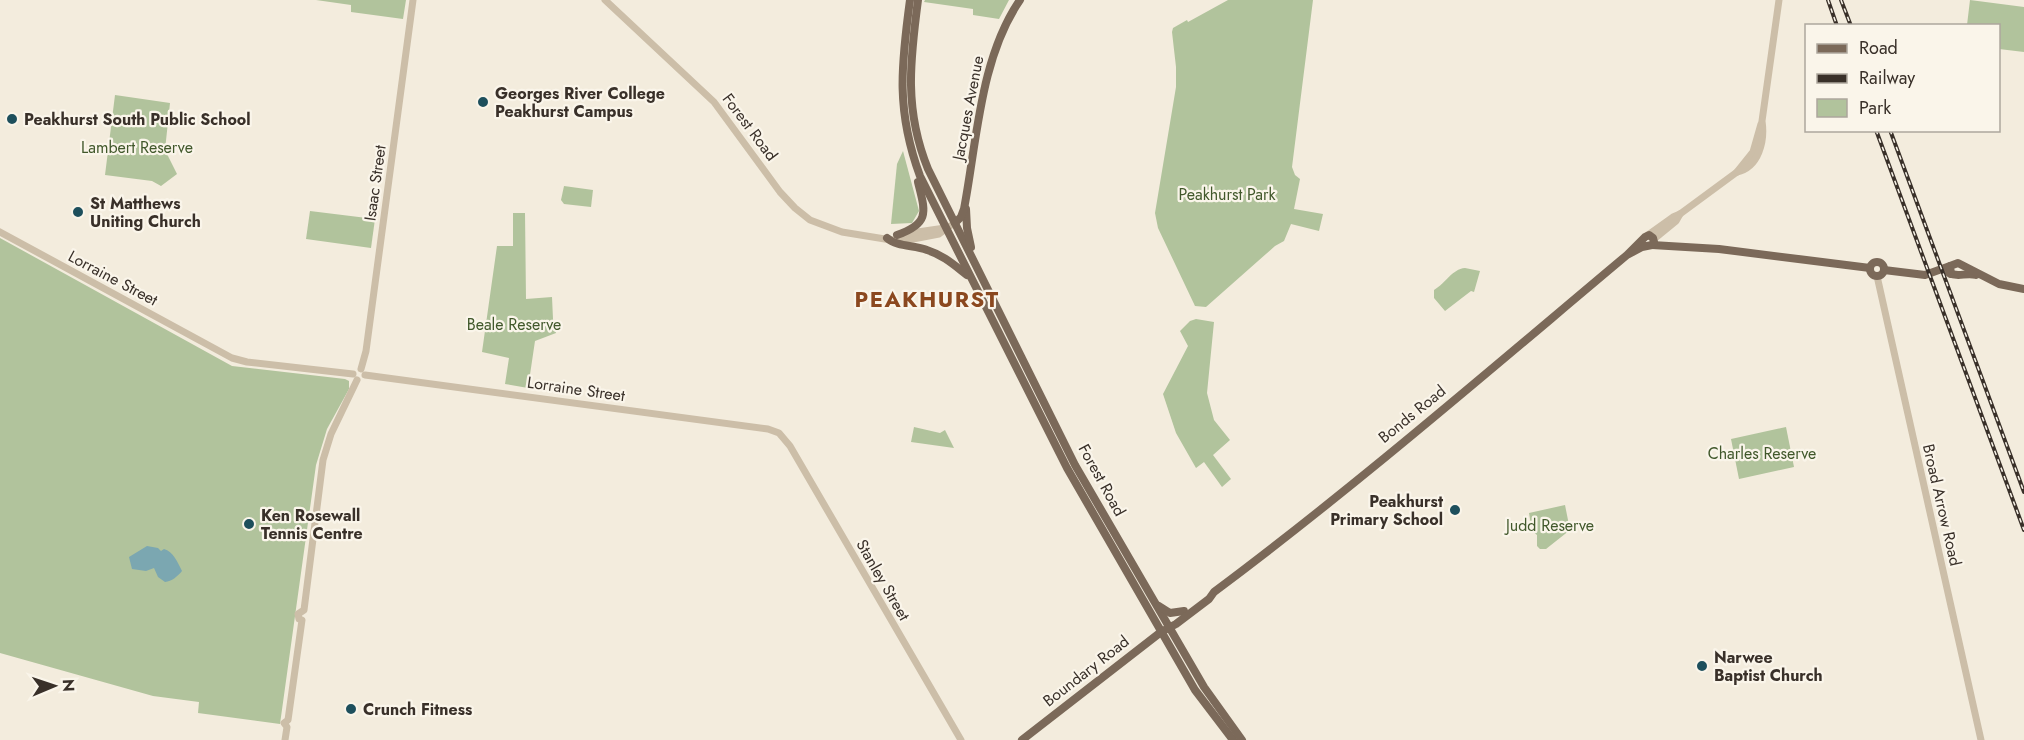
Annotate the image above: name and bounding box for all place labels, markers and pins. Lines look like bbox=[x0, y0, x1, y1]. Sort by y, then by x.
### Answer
place label: Georges River College Peakhurst Campus bbox=[495, 82, 665, 123]
marker: Georges River College Peakhurst Campus bbox=[476, 95, 490, 109]
place label: Peakhurst South Public School bbox=[24, 108, 251, 131]
marker: Peakhurst South Public School bbox=[5, 112, 19, 126]
place label: St Matthews Uniting Church bbox=[90, 192, 201, 233]
marker: St Matthews Uniting Church bbox=[71, 205, 85, 219]
place label: Peakhurst Primary School bbox=[1330, 490, 1444, 531]
marker: Peakhurst Primary School bbox=[1448, 503, 1462, 517]
place label: Ken Rosewall Tennis Centre bbox=[261, 504, 363, 545]
marker: Ken Rosewall Tennis Centre bbox=[242, 517, 256, 531]
place label: Narwee Baptist Church bbox=[1714, 646, 1823, 687]
marker: Narwee Baptist Church bbox=[1695, 659, 1709, 673]
place label: Crunch Fitness bbox=[363, 698, 472, 721]
marker: Crunch Fitness bbox=[344, 702, 358, 716]

